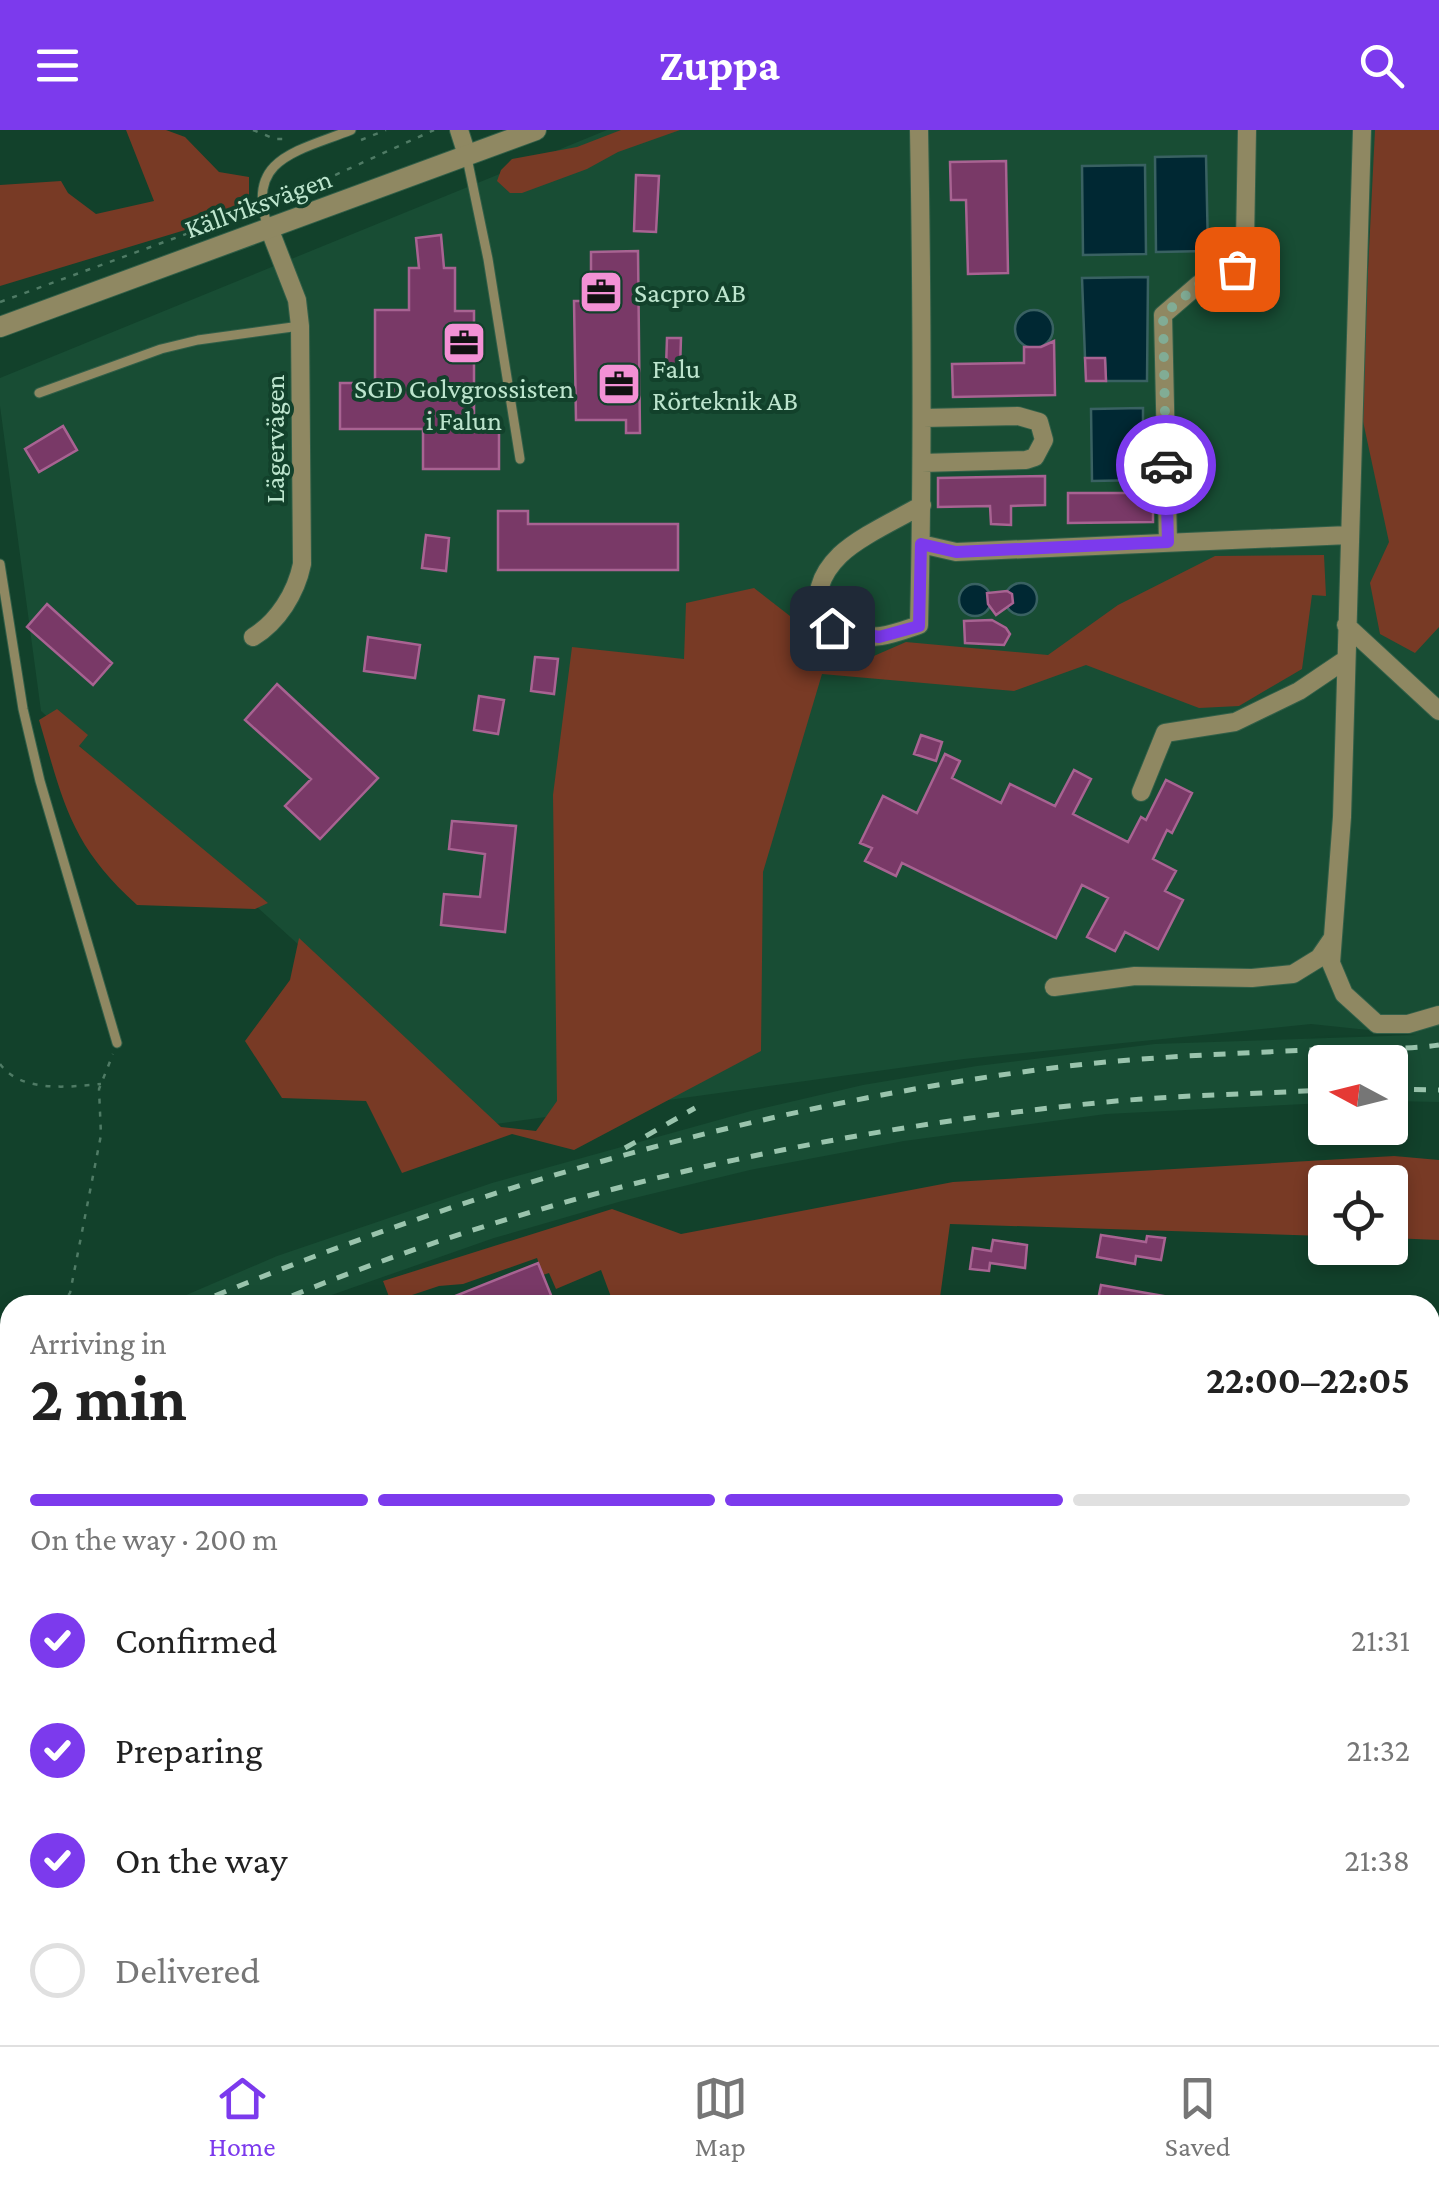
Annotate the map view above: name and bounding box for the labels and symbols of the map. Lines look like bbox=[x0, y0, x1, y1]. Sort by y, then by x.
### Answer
street label: Källviksvägen bbox=[180, 163, 336, 244]
pin bbox=[1195, 227, 1280, 312]
office icon: Sacpro AB bbox=[578, 269, 624, 315]
place label: Sacpro AB bbox=[634, 277, 746, 308]
office icon: SGD Golvgrossisten i Falun bbox=[441, 320, 487, 366]
place label: Falu Rörteknik AB bbox=[652, 353, 798, 416]
office icon: Falu Rörteknik AB bbox=[596, 361, 642, 407]
place label: SGD Golvgrossisten i Falun bbox=[354, 373, 574, 436]
street label: Lägervägen bbox=[259, 374, 290, 504]
courier bbox=[1116, 415, 1216, 515]
pin bbox=[790, 586, 875, 671]
north arrow bbox=[1308, 1045, 1408, 1145]

